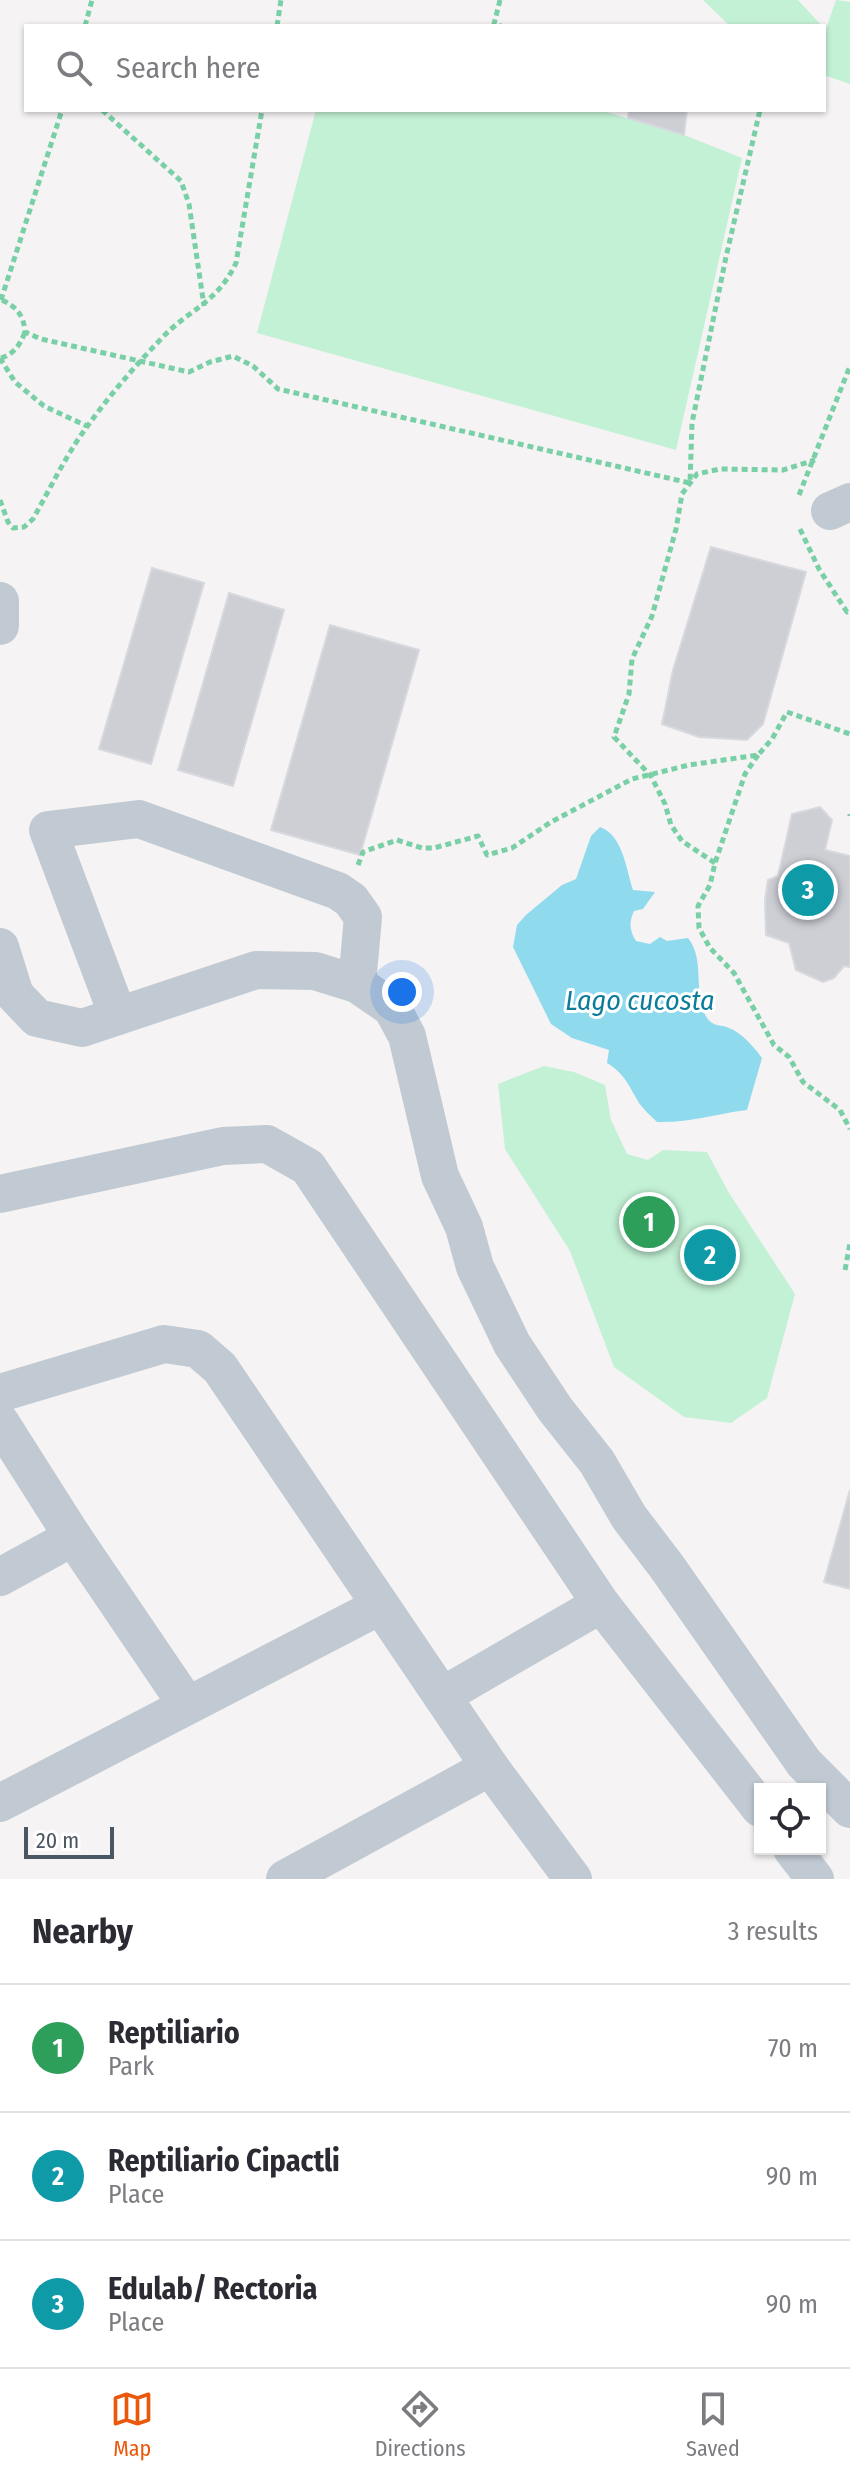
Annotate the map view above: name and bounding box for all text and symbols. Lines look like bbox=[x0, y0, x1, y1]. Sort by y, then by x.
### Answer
search box bbox=[24, 24, 826, 112]
icon: search bbox=[52, 46, 96, 90]
text: Search here bbox=[116, 50, 261, 86]
pin: 3 bbox=[782, 860, 834, 920]
your location bbox=[382, 972, 422, 1012]
water label: Lago cucosta bbox=[565, 984, 715, 1017]
pin: 1 bbox=[623, 1192, 675, 1252]
pin: 2 bbox=[684, 1225, 736, 1285]
map controls bbox=[754, 1783, 826, 1855]
button: locate bbox=[754, 1783, 826, 1855]
scale bar bbox=[24, 1823, 114, 1859]
text: 20 m bbox=[36, 1827, 79, 1854]
text: Nearby bbox=[32, 1911, 133, 1952]
text: 3 results bbox=[728, 1916, 818, 1947]
text: Reptiliario bbox=[108, 2015, 240, 2051]
text: 1 bbox=[53, 2033, 64, 2064]
text: 70 m bbox=[768, 2033, 818, 2064]
text: Park bbox=[108, 2051, 154, 2082]
text: Reptiliario Cipactli bbox=[108, 2143, 340, 2179]
text: 2 bbox=[52, 2161, 64, 2192]
text: 90 m bbox=[766, 2161, 818, 2192]
text: Place bbox=[108, 2179, 164, 2210]
text: Edulab/ Rectoria bbox=[108, 2271, 317, 2307]
text: 3 bbox=[52, 2289, 64, 2320]
text: 90 m bbox=[766, 2289, 818, 2320]
text: Place bbox=[108, 2307, 164, 2338]
tab: Map bbox=[110, 2387, 154, 2462]
tab: Directions bbox=[375, 2387, 466, 2462]
tab: Saved bbox=[686, 2387, 740, 2462]

